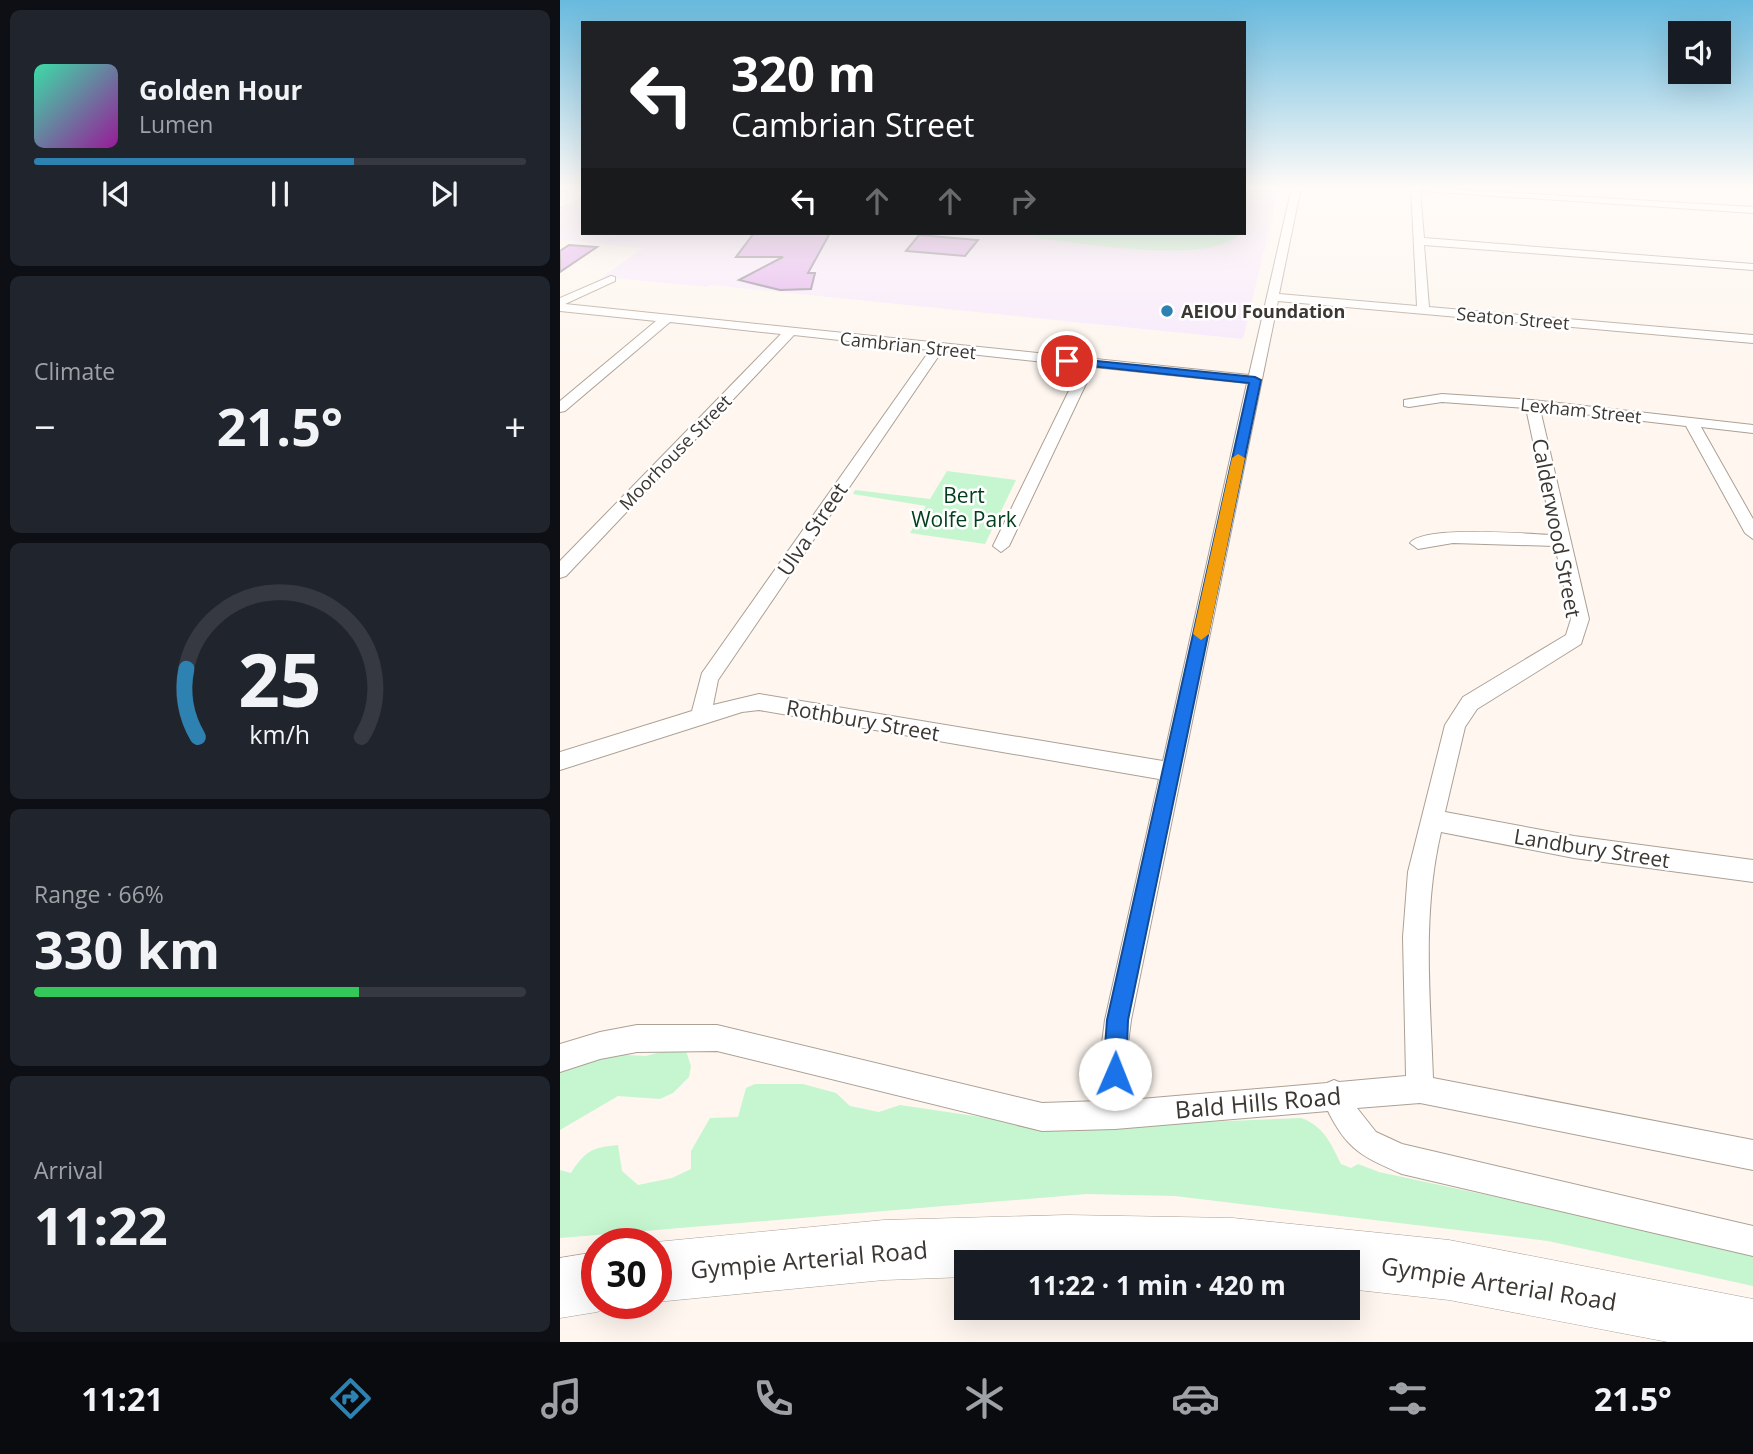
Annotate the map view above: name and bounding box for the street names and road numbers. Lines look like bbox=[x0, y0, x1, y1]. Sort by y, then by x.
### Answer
street label: Seaton Street bbox=[1456, 301, 1570, 335]
street label: Cambrian Street bbox=[839, 326, 977, 364]
street label: Moorhouse Street bbox=[614, 389, 736, 515]
street label: Lexham Street bbox=[1519, 392, 1643, 428]
street label: Calderwood Street bbox=[1526, 436, 1588, 620]
street label: Ulva Street bbox=[771, 477, 853, 581]
street label: Rothbury Street bbox=[784, 693, 942, 747]
street label: Landbury Street bbox=[1512, 822, 1672, 874]
street label: Bald Hills Road bbox=[1174, 1078, 1342, 1126]
street label: Gympie Arterial Road bbox=[689, 1232, 929, 1286]
street label: Gympie Arterial Road bbox=[1379, 1248, 1619, 1318]

